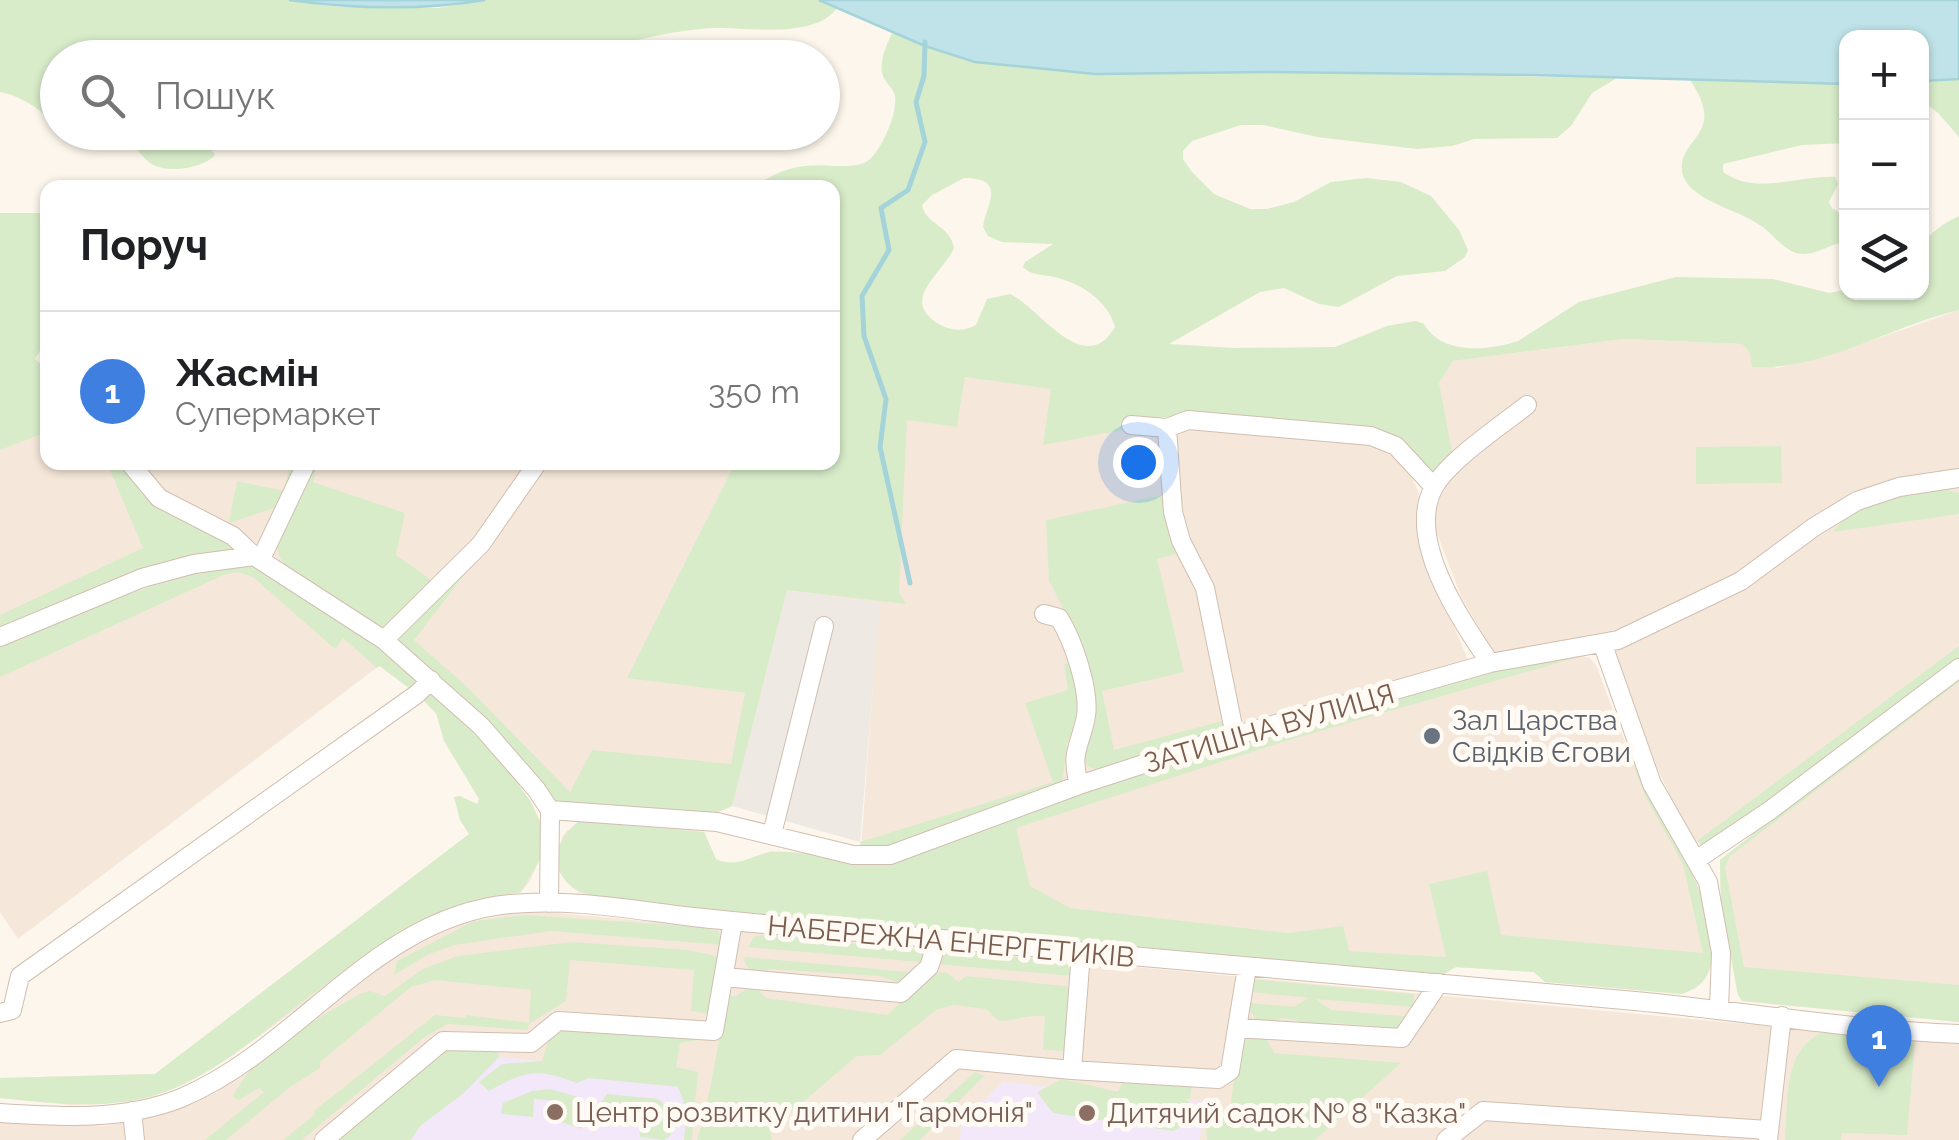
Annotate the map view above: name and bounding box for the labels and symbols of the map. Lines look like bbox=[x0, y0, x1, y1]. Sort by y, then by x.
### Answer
your location bbox=[1113, 437, 1164, 488]
street label: ЗАТИШНА ВУЛИЦЯ bbox=[1140, 677, 1398, 780]
place label: Зал Царства Свідків Єгови bbox=[1452, 704, 1631, 769]
marker: Зал Царства Свідків Єгови bbox=[1421, 725, 1443, 747]
street label: НАБЕРЕЖНА ЕНЕРГЕТИКІВ bbox=[766, 909, 1136, 974]
pin: 1 bbox=[1846, 1004, 1912, 1087]
place label: Центр розвитку дитини "Гармонія" bbox=[575, 1096, 1033, 1129]
place label: Дитячий садок № 8 "Казка" bbox=[1107, 1097, 1466, 1130]
marker: Центр розвитку дитини "Гармонія" bbox=[544, 1101, 566, 1123]
marker: Дитячий садок № 8 "Казка" bbox=[1076, 1102, 1098, 1124]

